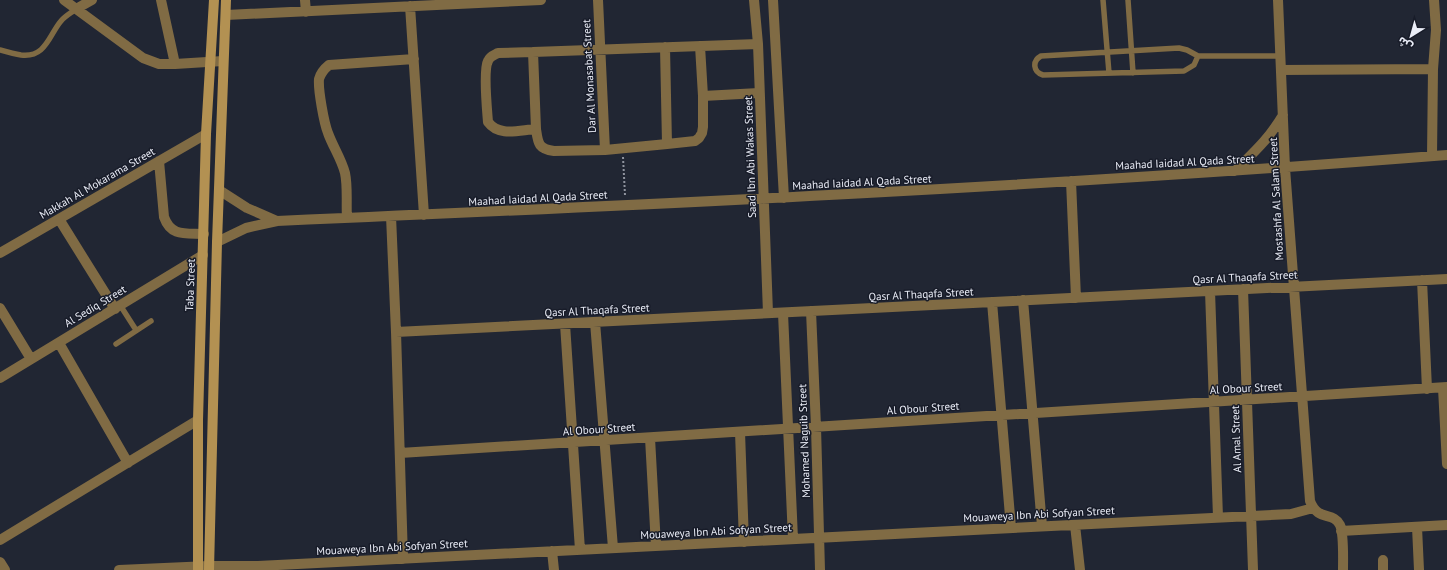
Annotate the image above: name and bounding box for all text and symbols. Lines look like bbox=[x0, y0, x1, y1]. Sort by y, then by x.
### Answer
north arrow bbox=[1391, 16, 1431, 56]
street label: Dar Al Monasabat Street bbox=[579, 19, 599, 133]
text: ش bbox=[1395, 34, 1415, 54]
street label: Saad Ibn Abi Wakas Street bbox=[741, 96, 759, 218]
street label: Mostashfa Al Salam Street bbox=[1266, 137, 1286, 261]
street label: Makkah Al Mokarama Street bbox=[37, 144, 158, 222]
street label: Maahad Iaidad Al Qada Street bbox=[1115, 151, 1255, 173]
street label: Maahad Iaidad Al Qada Street bbox=[792, 171, 932, 193]
street label: Maahad Iaidad Al Qada Street bbox=[468, 187, 608, 209]
street label: Taba Street bbox=[182, 258, 198, 312]
street label: Qasr Al Thaqafa Street bbox=[1192, 267, 1298, 287]
street label: Al Sediq Street bbox=[61, 282, 129, 330]
street label: Qasr Al Thaqafa Street bbox=[868, 284, 974, 304]
street label: Qasr Al Thaqafa Street bbox=[544, 300, 650, 320]
street label: Al Obour Street bbox=[1209, 379, 1283, 397]
street label: Mohamed Naguib Street bbox=[795, 383, 813, 498]
street label: Al Obour Street bbox=[886, 398, 960, 418]
street label: Al Amal Street bbox=[1228, 405, 1244, 473]
street label: Al Obour Street bbox=[562, 419, 636, 439]
street label: Mouaweya Ibn Abi Sofyan Street bbox=[963, 503, 1115, 525]
street label: Mouaweya Ibn Abi Sofyan Street bbox=[640, 520, 792, 542]
street label: Mouaweya Ibn Abi Sofyan Street bbox=[316, 536, 468, 558]

